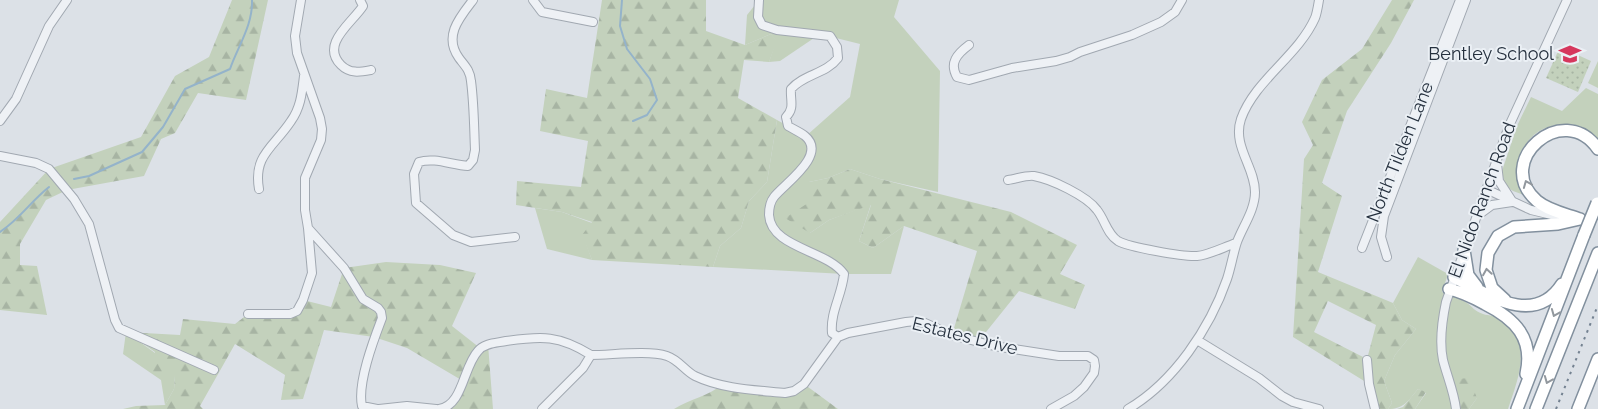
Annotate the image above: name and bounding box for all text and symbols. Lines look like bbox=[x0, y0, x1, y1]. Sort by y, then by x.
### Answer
school or university icon: Bentley School bbox=[1557, 41, 1583, 67]
place label: Bentley School bbox=[1428, 43, 1554, 64]
street label: North Tilden Lane bbox=[1362, 78, 1437, 225]
street label: El Nido Ranch Road bbox=[1444, 119, 1519, 281]
one-way arrow bbox=[1523, 180, 1533, 189]
one-way arrow bbox=[1483, 267, 1493, 276]
one-way arrow bbox=[1551, 308, 1561, 317]
street label: Estates Drive bbox=[910, 312, 1021, 359]
one-way arrow bbox=[1543, 375, 1553, 383]

